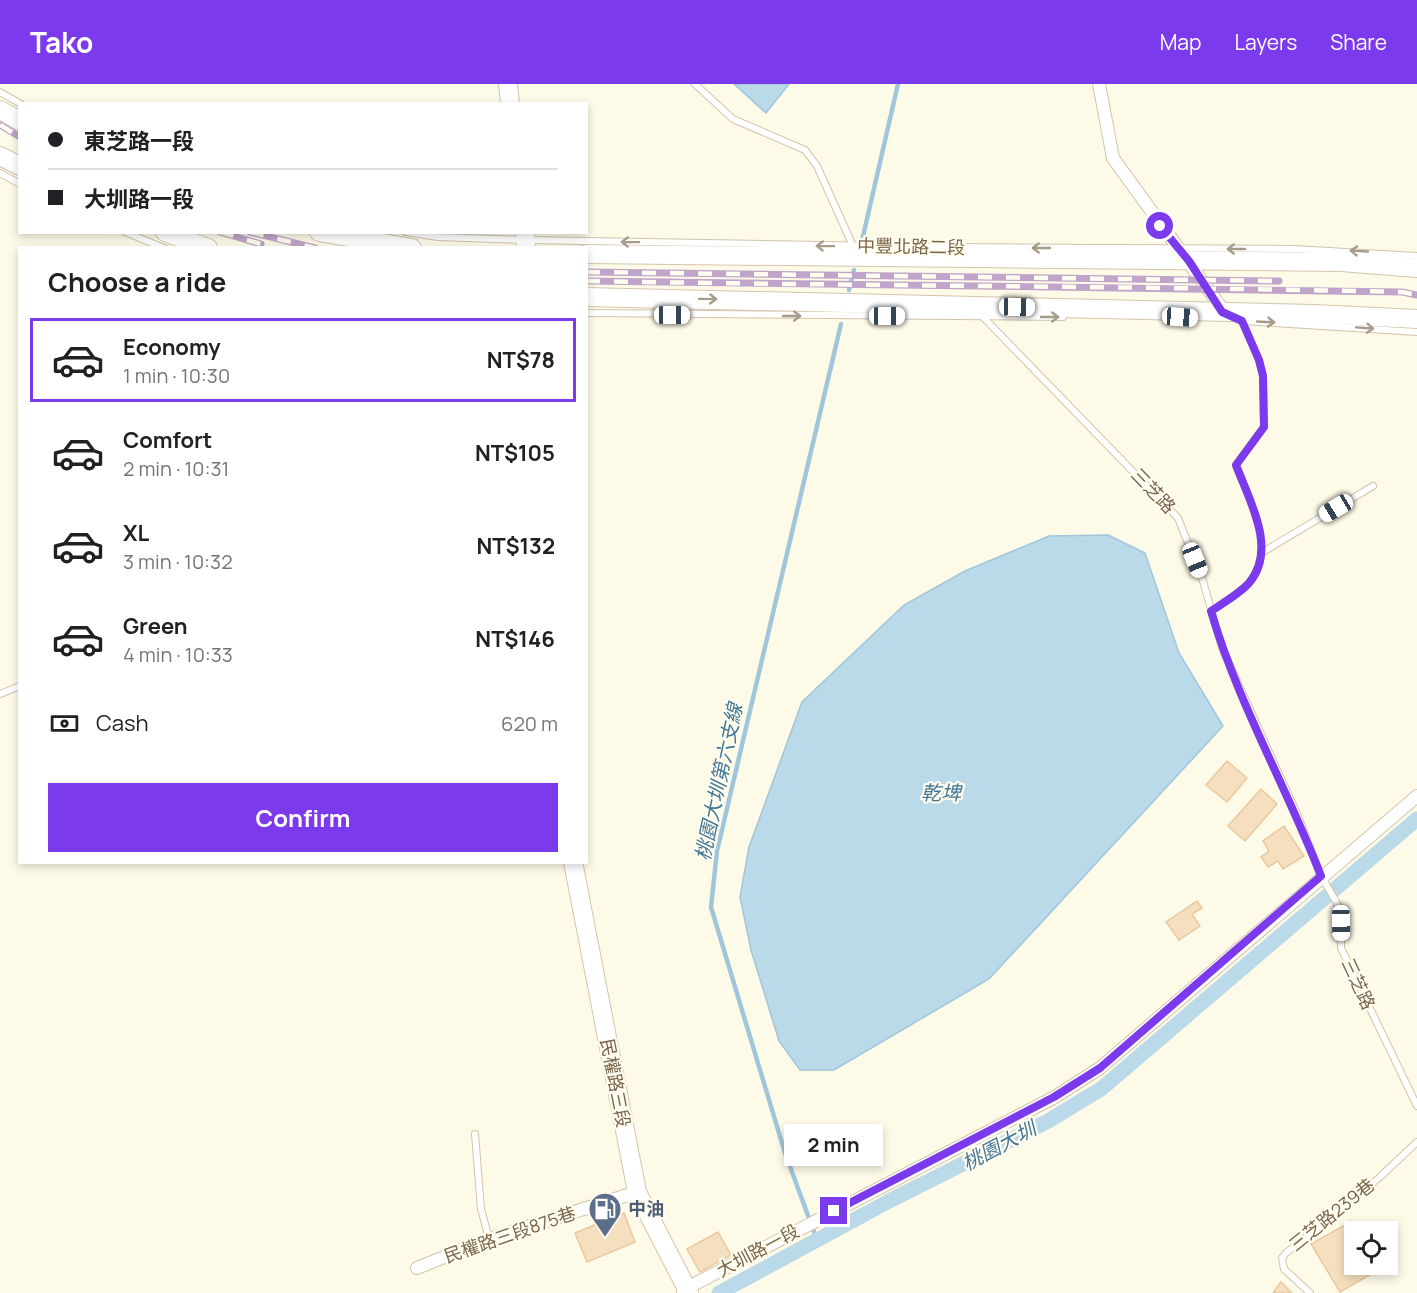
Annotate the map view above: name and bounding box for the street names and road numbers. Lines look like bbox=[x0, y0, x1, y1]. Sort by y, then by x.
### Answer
street label: 中豐北路二段 bbox=[857, 233, 965, 259]
street label: 三芝路 bbox=[1126, 463, 1181, 518]
street label: 三芝路 bbox=[1337, 954, 1381, 1013]
street label: 民權路三段 bbox=[596, 1036, 636, 1129]
street label: 三芝路239巷 bbox=[1284, 1172, 1379, 1256]
street label: 民權路三段875巷 bbox=[441, 1200, 579, 1268]
street label: 大圳路一段 bbox=[712, 1218, 803, 1282]

